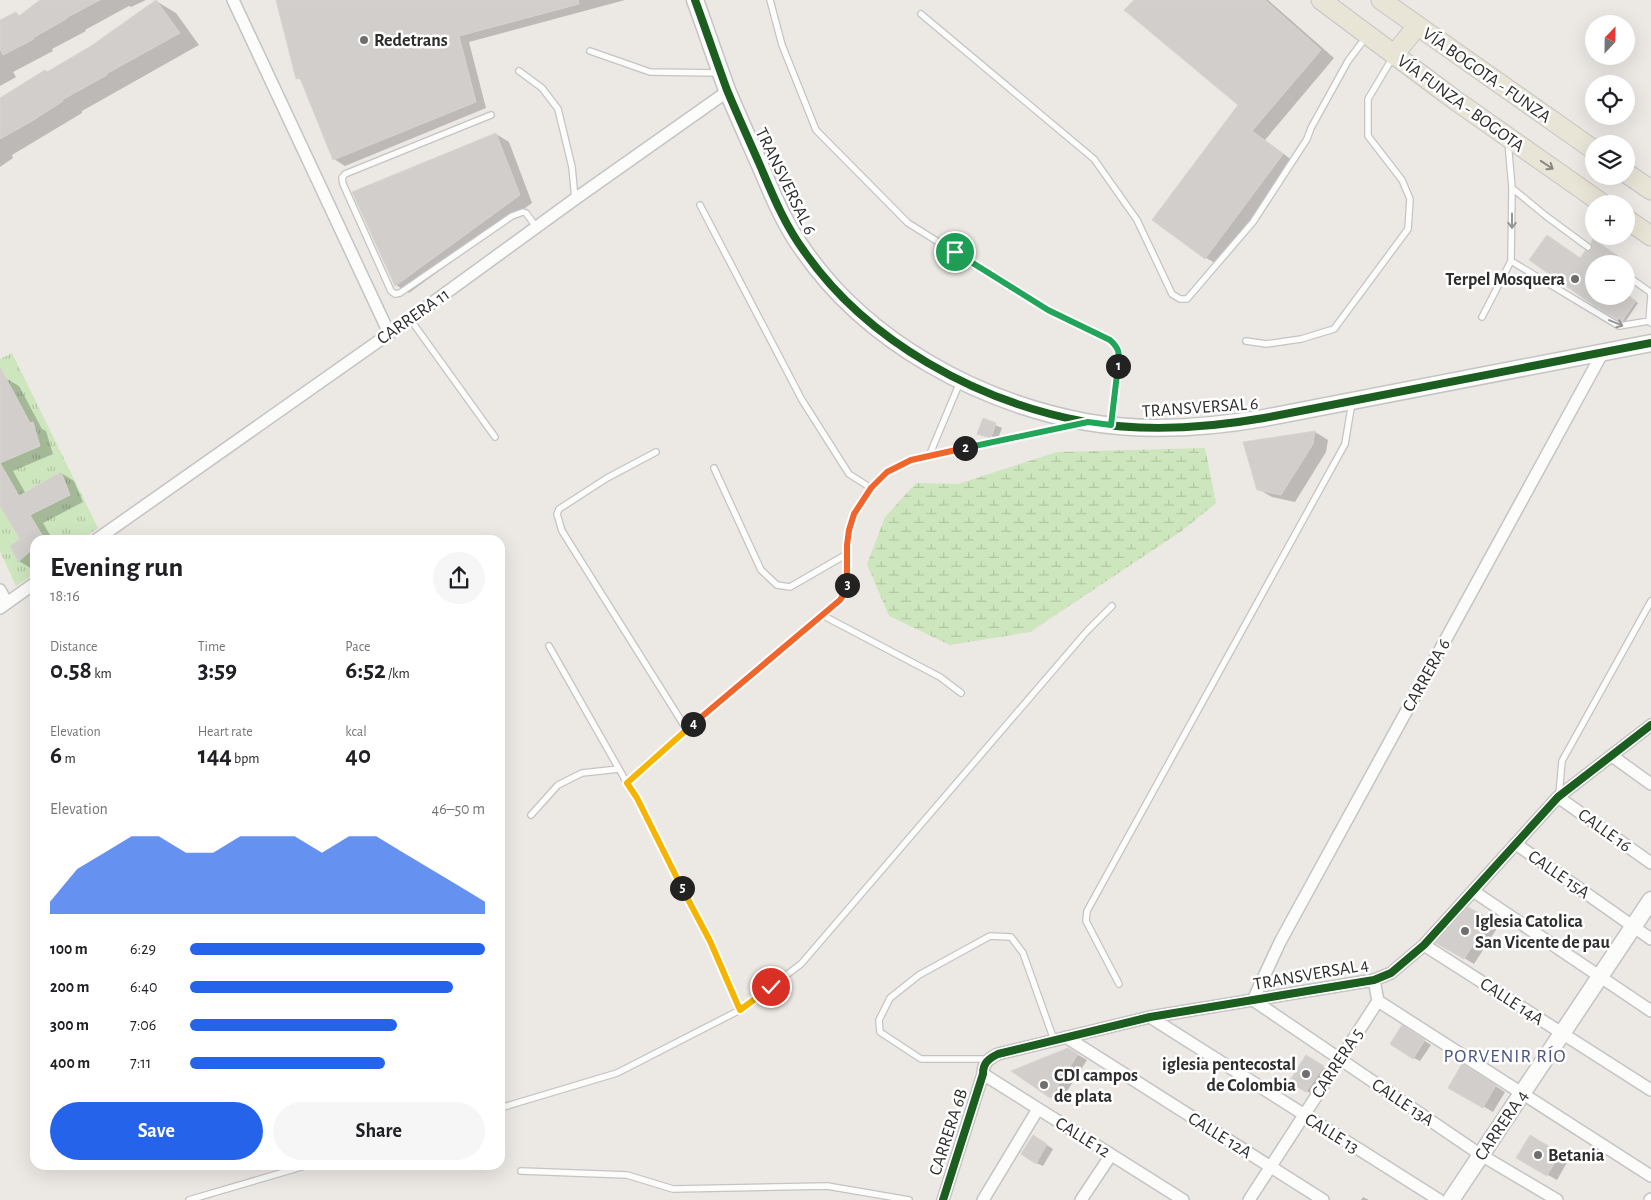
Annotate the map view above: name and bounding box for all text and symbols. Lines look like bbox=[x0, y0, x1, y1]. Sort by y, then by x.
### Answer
north arrow bbox=[1585, 15, 1635, 65]
map controls bbox=[1585, 15, 1635, 305]
street label: VÍA BOGOTA - FUNZA bbox=[1419, 22, 1556, 127]
place label: Redetrans bbox=[374, 32, 448, 50]
marker: Redetrans bbox=[358, 34, 370, 46]
street label: VÍA FUNZA - BOGOTA bbox=[1394, 49, 1529, 156]
button: locate bbox=[1585, 75, 1635, 125]
street label: TRANSVERSAL 6 bbox=[751, 125, 819, 238]
button: layers bbox=[1585, 135, 1635, 185]
one-way arrow bbox=[1540, 160, 1554, 170]
button: + bbox=[1585, 195, 1635, 245]
one-way arrow bbox=[1507, 212, 1517, 229]
pin bbox=[934, 231, 976, 273]
icon: arrive bbox=[941, 238, 969, 266]
button: − bbox=[1585, 255, 1635, 305]
place label: Terpel Mosquera bbox=[1445, 271, 1565, 289]
marker: Terpel Mosquera bbox=[1569, 273, 1581, 285]
street label: CARRERA 11 bbox=[374, 285, 453, 348]
one-way arrow bbox=[1609, 318, 1624, 328]
pin: 1 bbox=[1106, 354, 1130, 378]
text: 1 bbox=[1116, 359, 1121, 373]
street label: TRANSVERSAL 6 bbox=[1141, 395, 1259, 421]
pin: 2 bbox=[952, 436, 978, 460]
text: 2 bbox=[962, 441, 969, 455]
button: share bbox=[433, 552, 485, 604]
text: Evening run bbox=[50, 554, 183, 582]
pin: 3 bbox=[834, 572, 860, 598]
text: 3 bbox=[844, 578, 851, 592]
text: 18:16 bbox=[50, 588, 80, 604]
street label: CARRERA 6 bbox=[1400, 636, 1454, 715]
text: Distance bbox=[50, 640, 97, 654]
text: Time bbox=[198, 640, 226, 654]
text: Pace bbox=[345, 640, 371, 654]
text: 0.58 bbox=[50, 658, 92, 683]
text: 3:59 bbox=[198, 658, 237, 683]
text: 6:52 bbox=[345, 658, 386, 683]
text: km bbox=[92, 667, 112, 681]
text: /km bbox=[386, 667, 410, 681]
pin: 4 bbox=[680, 712, 706, 736]
text: 4 bbox=[690, 717, 697, 731]
text: Elevation bbox=[50, 725, 101, 739]
text: Heart rate bbox=[198, 725, 253, 739]
text: kcal bbox=[345, 725, 367, 739]
text: 6 bbox=[50, 743, 62, 768]
text: 144 bbox=[198, 743, 232, 768]
text: 40 bbox=[345, 743, 371, 768]
text: m bbox=[62, 752, 76, 766]
text: bpm bbox=[232, 752, 260, 766]
text: Elevation bbox=[50, 801, 108, 817]
text: 46–50 m bbox=[432, 801, 485, 817]
street label: CALLE 16 bbox=[1574, 806, 1634, 856]
street label: CALLE 15A bbox=[1524, 847, 1593, 903]
pin: 5 bbox=[670, 876, 694, 900]
text: 5 bbox=[679, 881, 686, 895]
place label: Iglesia Catolica San Vicente de pau bbox=[1475, 913, 1611, 952]
marker: Iglesia Catolica San Vicente de pau bbox=[1459, 925, 1471, 937]
text: 100 m bbox=[50, 941, 88, 957]
text: 6:29 bbox=[130, 941, 156, 957]
street label: TRANSVERSAL 4 bbox=[1252, 956, 1371, 994]
pin bbox=[750, 966, 792, 1008]
icon: check bbox=[757, 973, 785, 1001]
street label: CALLE 14A bbox=[1477, 975, 1547, 1029]
text: 200 m bbox=[50, 979, 90, 995]
text: 6:40 bbox=[130, 979, 157, 995]
text: 300 m bbox=[50, 1017, 89, 1033]
text: 7:06 bbox=[130, 1017, 156, 1033]
street label: CARRERA 5 bbox=[1309, 1025, 1367, 1102]
district label: PORVENIR RÍO bbox=[1443, 1045, 1567, 1066]
text: 400 m bbox=[50, 1055, 90, 1071]
text: 7:11 bbox=[130, 1055, 151, 1071]
place label: iglesia pentecostal de Colombia bbox=[1162, 1056, 1296, 1095]
place label: CDI campos de plata bbox=[1054, 1067, 1138, 1106]
marker: iglesia pentecostal de Colombia bbox=[1300, 1068, 1312, 1080]
street label: CALLE 13A bbox=[1368, 1076, 1437, 1130]
marker: CDI campos de plata bbox=[1038, 1079, 1050, 1091]
street label: CARRERA 6B bbox=[926, 1087, 971, 1178]
street label: CARRERA 4 bbox=[1472, 1087, 1532, 1164]
button: Save bbox=[50, 1102, 263, 1160]
button: Share bbox=[273, 1102, 485, 1160]
street label: CALLE 12A bbox=[1185, 1109, 1255, 1163]
street label: CALLE 13 bbox=[1301, 1110, 1362, 1157]
street label: CALLE 12 bbox=[1052, 1114, 1113, 1162]
place label: Betania bbox=[1548, 1147, 1605, 1165]
marker: Betania bbox=[1532, 1149, 1544, 1161]

